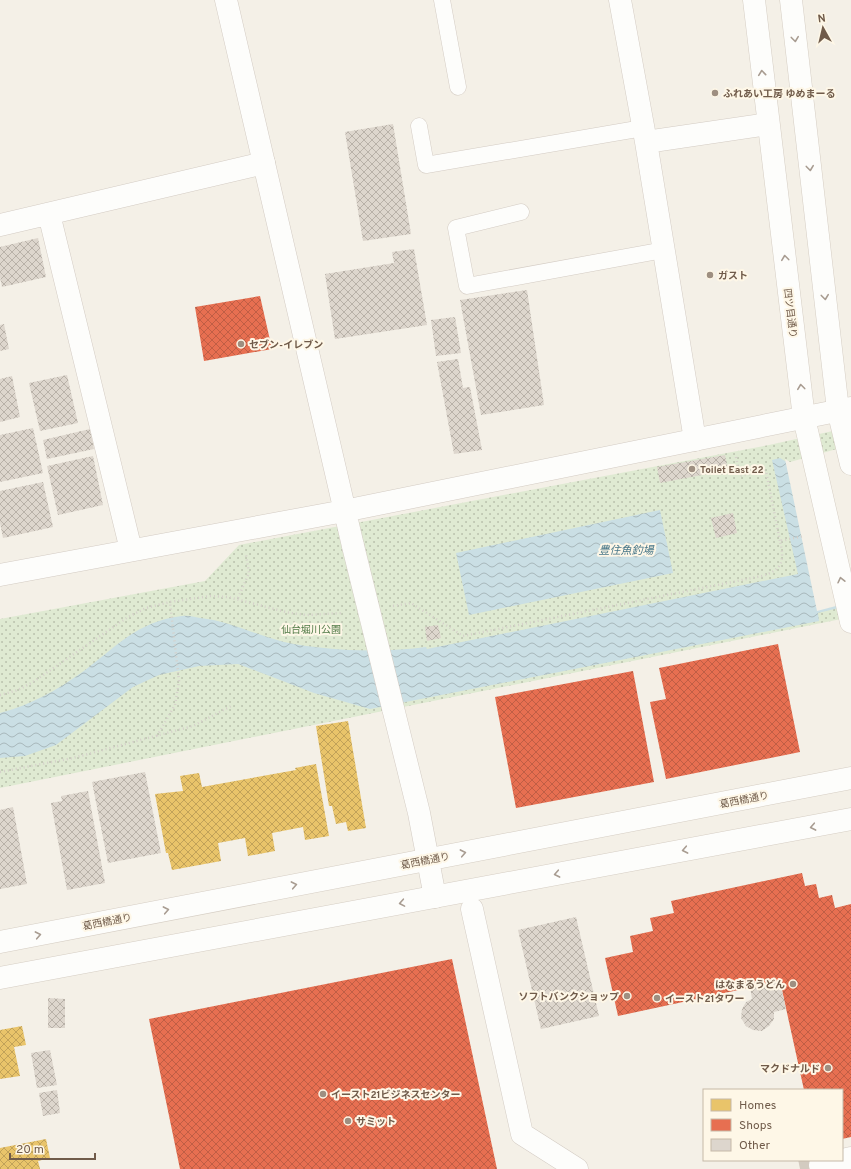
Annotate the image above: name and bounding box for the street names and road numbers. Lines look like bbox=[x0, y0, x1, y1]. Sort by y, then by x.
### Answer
street label: 四ツ目通り bbox=[780, 288, 799, 339]
street label: 葛西橋通り bbox=[719, 789, 770, 812]
street label: 葛西橋通り bbox=[400, 850, 451, 873]
street label: 葛西橋通り bbox=[82, 911, 133, 934]

